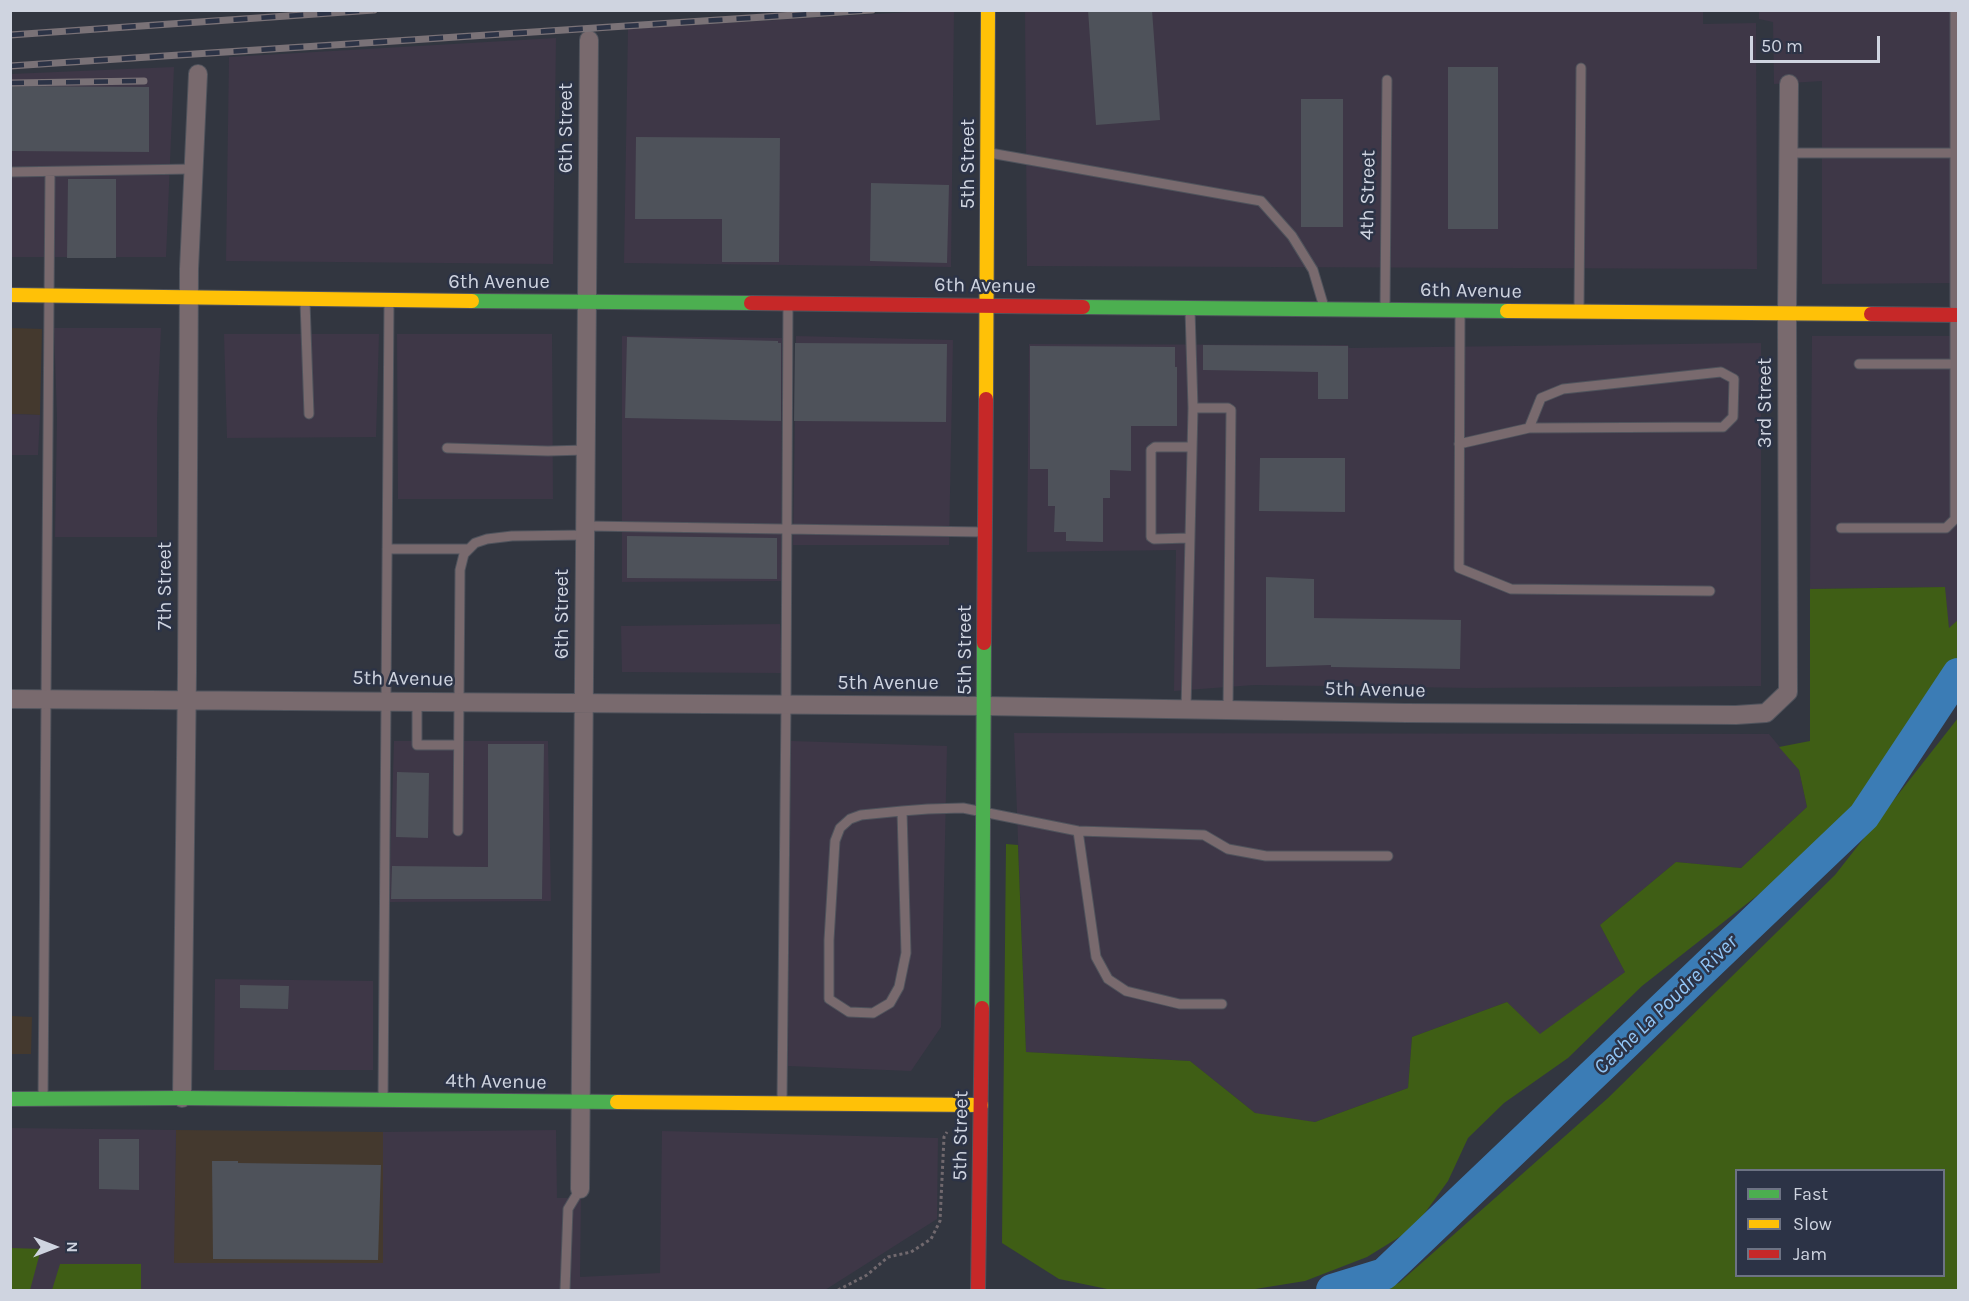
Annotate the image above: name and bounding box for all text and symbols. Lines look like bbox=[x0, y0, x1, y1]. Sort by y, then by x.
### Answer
scale bar bbox=[1753, 24, 1884, 62]
text: 50 m bbox=[1761, 35, 1803, 57]
street label: 6th Street bbox=[554, 83, 578, 173]
street label: 5th Street bbox=[956, 119, 980, 209]
street label: 4th Street bbox=[1355, 150, 1381, 240]
street label: 6th Avenue bbox=[448, 270, 550, 294]
street label: 6th Avenue bbox=[934, 273, 1036, 299]
street label: 6th Avenue bbox=[1420, 278, 1522, 304]
street label: 3rd Street bbox=[1753, 358, 1777, 448]
street label: 7th Street bbox=[153, 542, 177, 630]
street label: 6th Street bbox=[550, 569, 574, 659]
street label: 5th Street bbox=[953, 605, 977, 695]
street label: 5th Avenue bbox=[352, 666, 454, 692]
street label: 5th Avenue bbox=[837, 671, 939, 695]
street label: 5th Avenue bbox=[1324, 677, 1426, 703]
water label: Cache La Poudre River bbox=[1589, 930, 1743, 1080]
street label: 4th Avenue bbox=[445, 1069, 547, 1095]
street label: 5th Street bbox=[948, 1091, 974, 1181]
legend bbox=[1735, 1169, 1945, 1277]
text: Fast bbox=[1793, 1183, 1828, 1205]
text: Slow bbox=[1793, 1213, 1832, 1235]
north arrow bbox=[24, 1217, 84, 1277]
text: N bbox=[63, 1241, 82, 1253]
text: Jam bbox=[1793, 1243, 1827, 1265]

